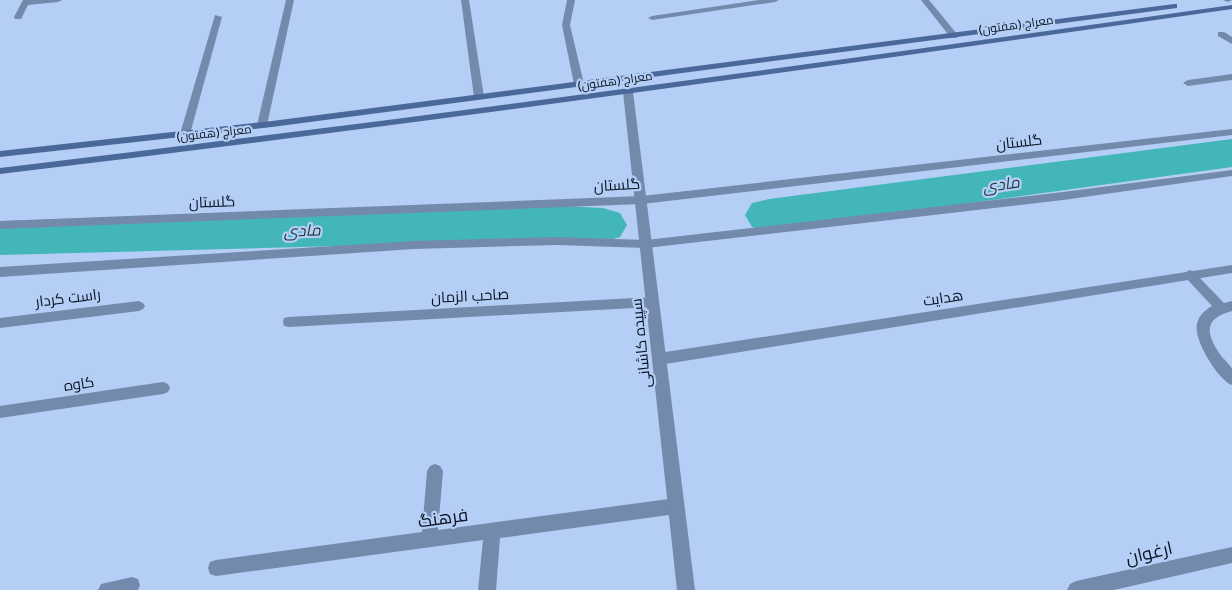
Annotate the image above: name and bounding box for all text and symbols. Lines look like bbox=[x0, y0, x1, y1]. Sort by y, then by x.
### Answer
street label: معراج (هفتون) bbox=[978, 13, 1054, 38]
street label: معراج (هفتون) bbox=[577, 69, 653, 94]
street label: معراج (هفتون) bbox=[176, 122, 252, 145]
street label: گلستان bbox=[995, 131, 1043, 154]
water label: مادی bbox=[981, 172, 1022, 197]
street label: گلستان bbox=[593, 175, 641, 196]
street label: گلستان bbox=[188, 192, 236, 213]
water label: مادی bbox=[283, 220, 322, 242]
street label: راست کردار bbox=[33, 285, 102, 311]
street label: صاحب الزمان bbox=[431, 285, 509, 308]
street label: هدایت bbox=[922, 286, 964, 310]
street label: سپیده کاشانی bbox=[627, 297, 656, 389]
street label: کاوه bbox=[63, 373, 95, 395]
street label: فرهنگ bbox=[416, 504, 470, 532]
street label: ارغوان bbox=[1123, 537, 1175, 569]

